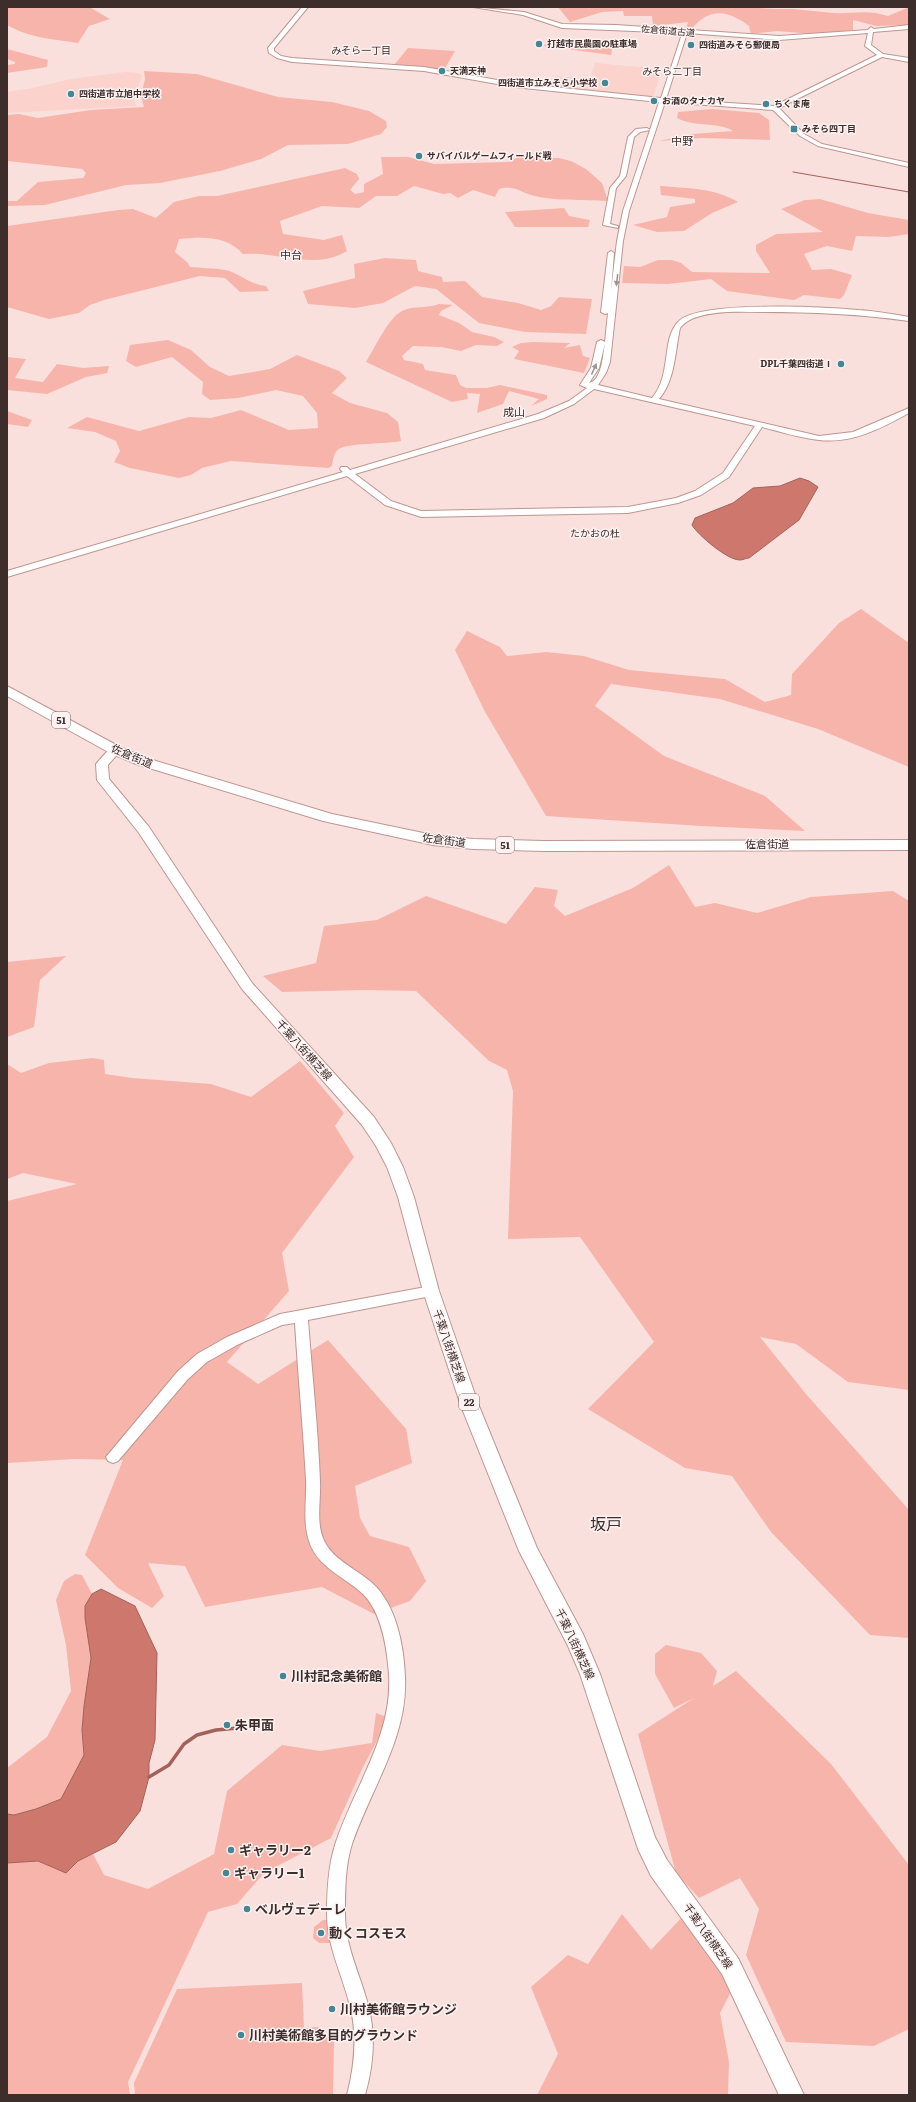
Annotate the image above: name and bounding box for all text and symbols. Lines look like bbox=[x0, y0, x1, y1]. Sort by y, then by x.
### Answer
street label: 佐倉街道古道 bbox=[640, 21, 696, 39]
place label: 打越市民農園の駐車場 bbox=[547, 36, 637, 50]
place label: 四街道みそら郵便局 bbox=[699, 37, 780, 51]
marker: 打越市民農園の駐車場 bbox=[534, 39, 544, 49]
marker: 四街道みそら郵便局 bbox=[686, 40, 696, 50]
district label: みそら一丁目 bbox=[331, 42, 391, 57]
place label: 天満天神 bbox=[450, 63, 486, 77]
district label: みそら二丁目 bbox=[642, 63, 702, 78]
marker: 天満天神 bbox=[437, 66, 447, 76]
place label: 四街道市立みそら小学校 bbox=[498, 75, 598, 89]
marker: 四街道市立みそら小学校 bbox=[600, 78, 610, 88]
place label: 四街道市立旭中学校 bbox=[79, 86, 161, 100]
marker: 四街道市立旭中学校 bbox=[66, 89, 76, 99]
place label: お酒のタナカヤ bbox=[662, 93, 725, 107]
marker: お酒のタナカヤ bbox=[649, 96, 659, 106]
place label: ちくま庵 bbox=[774, 96, 810, 110]
marker: ちくま庵 bbox=[761, 99, 771, 109]
place label: みそら四丁目 bbox=[802, 121, 856, 135]
marker: みそら四丁目 bbox=[789, 124, 799, 134]
district label: 中野 bbox=[671, 132, 693, 148]
place label: サバイバルゲームフィールド戦 bbox=[427, 148, 551, 162]
marker: サバイバルゲームフィールド戦 bbox=[414, 151, 424, 161]
district label: 中台 bbox=[280, 246, 302, 262]
one-way arrow bbox=[613, 273, 620, 286]
place label: DPL千葉四街道Ⅰ bbox=[760, 356, 833, 370]
marker: DPL千葉四街道Ⅰ bbox=[836, 359, 846, 369]
one-way arrow bbox=[591, 363, 597, 374]
district label: 成山 bbox=[503, 403, 525, 419]
district label: たかおの杜 bbox=[570, 525, 620, 540]
road number: 51 bbox=[52, 712, 70, 728]
street label: 佐倉街道 bbox=[109, 739, 156, 771]
street label: 佐倉街道 bbox=[421, 828, 467, 850]
street label: 佐倉街道 bbox=[745, 835, 789, 851]
road number: 51 bbox=[496, 837, 514, 853]
street label: 千葉八街横芝線 bbox=[273, 1015, 336, 1083]
street label: 千葉八街横芝線 bbox=[430, 1307, 470, 1385]
road number: 22 bbox=[459, 1394, 479, 1410]
district label: 坂戸 bbox=[590, 1511, 622, 1535]
street label: 千葉八街横芝線 bbox=[552, 1605, 599, 1682]
place label: 川村記念美術館 bbox=[291, 1666, 382, 1685]
marker: 川村記念美術館 bbox=[278, 1671, 288, 1681]
place label: 朱甲面 bbox=[235, 1715, 274, 1734]
marker: 朱甲面 bbox=[222, 1720, 232, 1730]
place label: ギャラリー2 bbox=[239, 1840, 311, 1859]
marker: ギャラリー2 bbox=[226, 1845, 236, 1855]
place label: ギャラリー1 bbox=[234, 1863, 305, 1882]
marker: ギャラリー1 bbox=[221, 1868, 231, 1878]
place label: ベルヴェデーレ bbox=[255, 1899, 346, 1918]
street label: 千葉八街横芝線 bbox=[680, 1899, 737, 1972]
marker: ベルヴェデーレ bbox=[242, 1904, 252, 1914]
place label: 動くコスモス bbox=[329, 1923, 407, 1942]
marker: 動くコスモス bbox=[316, 1928, 326, 1938]
place label: 川村美術館ラウンジ bbox=[340, 1999, 457, 2018]
marker: 川村美術館ラウンジ bbox=[327, 2004, 337, 2014]
place label: 川村美術館多目的グラウンド bbox=[249, 2025, 418, 2044]
marker: 川村美術館多目的グラウンド bbox=[236, 2030, 246, 2040]

